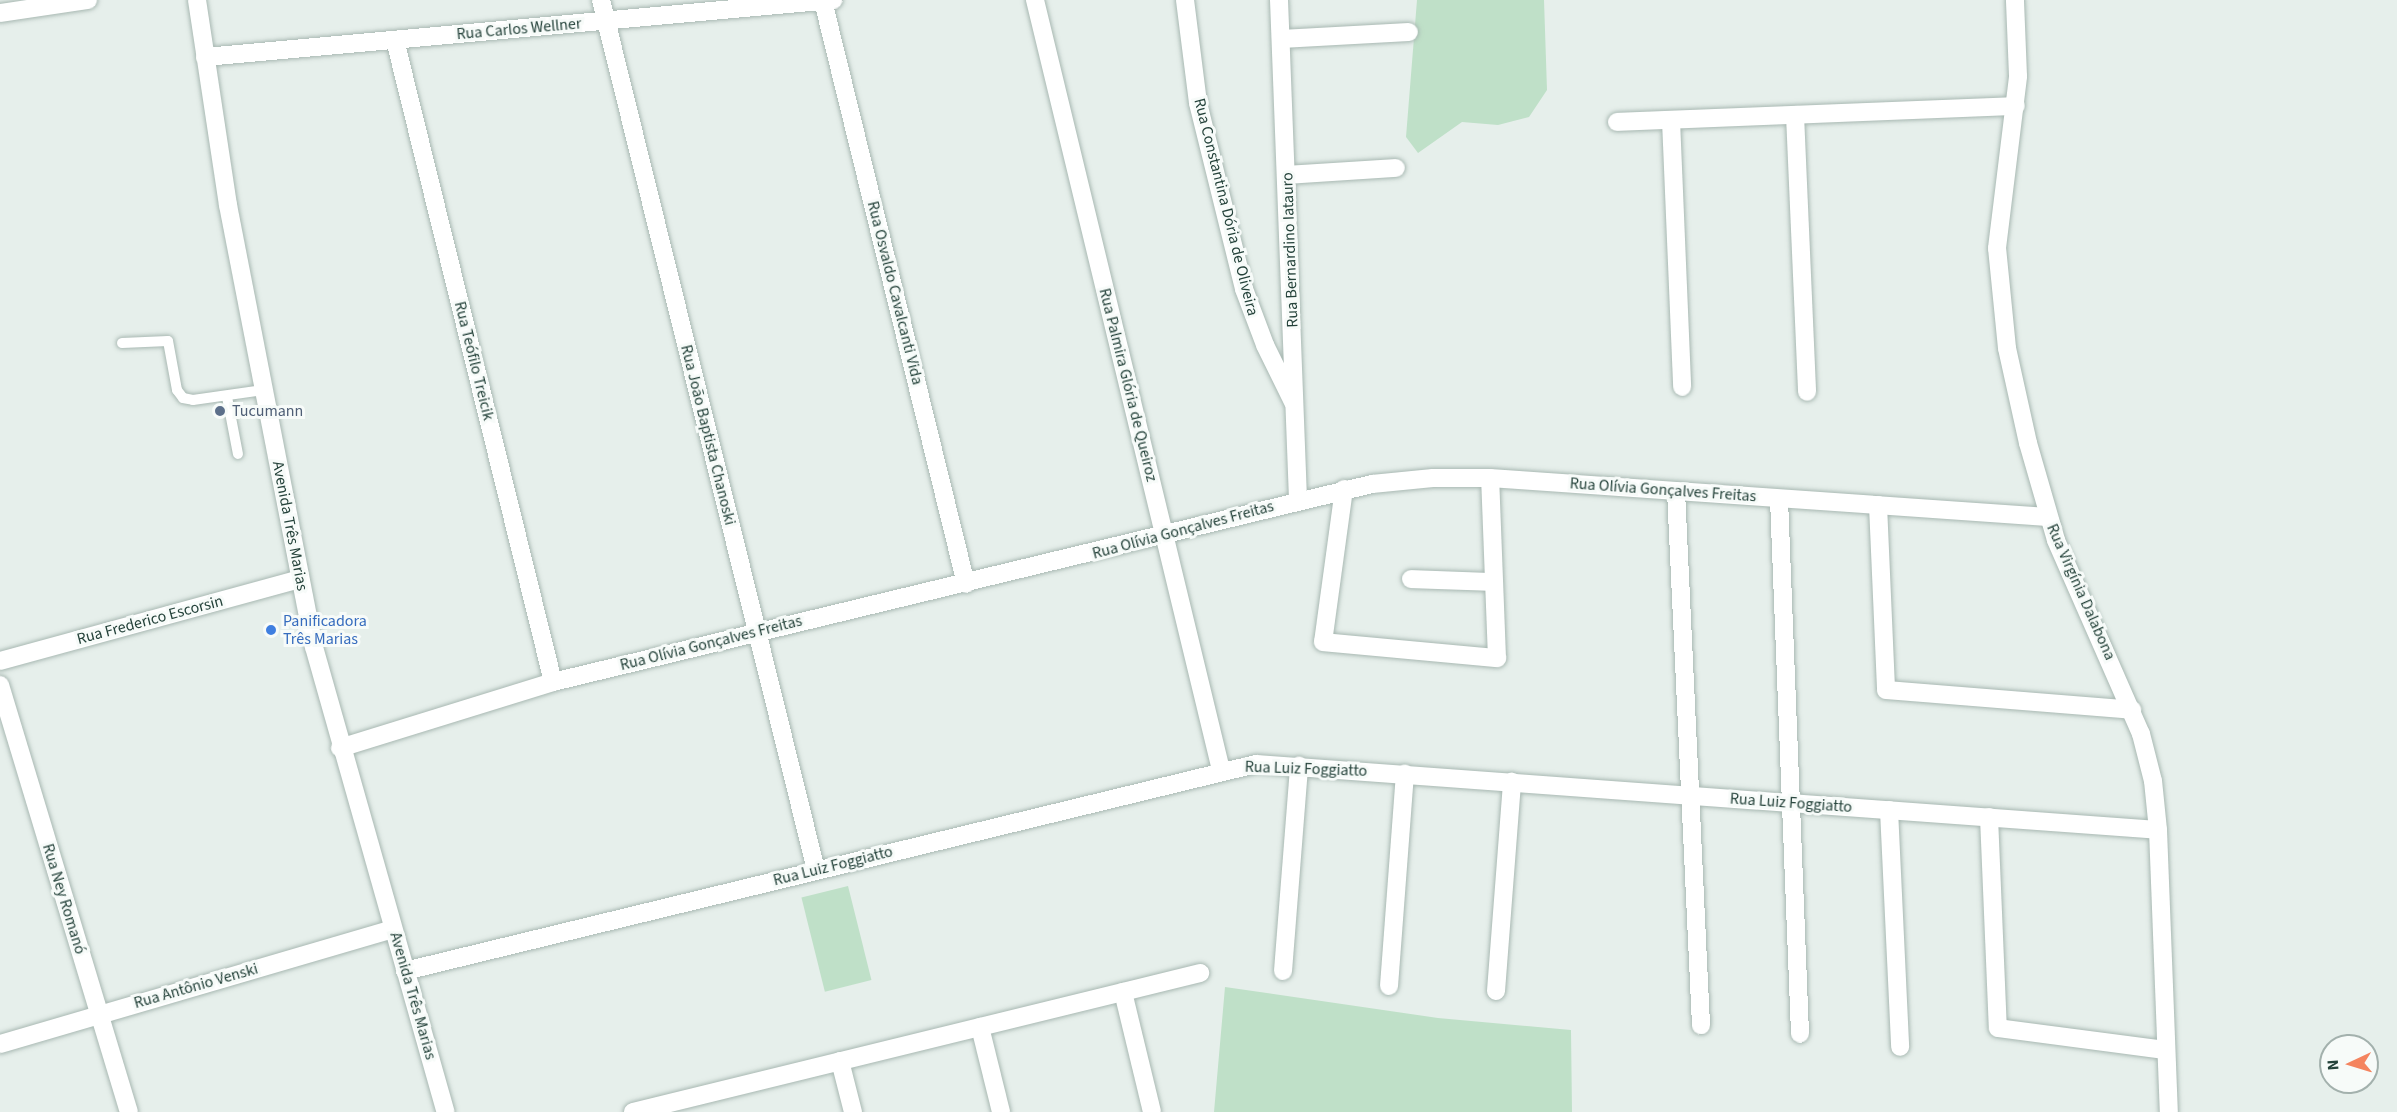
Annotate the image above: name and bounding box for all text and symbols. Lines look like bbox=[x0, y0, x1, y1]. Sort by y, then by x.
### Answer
street label: Rua Carlos Wellner bbox=[456, 14, 582, 44]
street label: Rua Constantina Dória de Oliveira bbox=[1190, 96, 1262, 318]
street label: Rua Bernardino Iatauro bbox=[1278, 172, 1302, 328]
street label: Rua Osvaldo Cavalcanti Vida bbox=[863, 199, 927, 387]
street label: Rua Palmira Glória de Queiroz bbox=[1095, 286, 1161, 484]
street label: Rua Teófilo Treicik bbox=[450, 300, 498, 422]
street label: Rua João Baptista Chanoski bbox=[676, 343, 740, 527]
place label: Tucumann bbox=[232, 401, 303, 421]
marker: Tucumann bbox=[213, 404, 227, 418]
street label: Avenida Três Marias bbox=[268, 459, 312, 593]
street label: Rua Olívia Gonçalves Freitas bbox=[1569, 474, 1757, 506]
street label: Rua Olívia Gonçalves Freitas bbox=[1090, 497, 1276, 563]
street label: Rua Virgínia Dalabona bbox=[2042, 521, 2120, 663]
street label: Rua Frederico Escorsin bbox=[75, 591, 225, 649]
place label: Panificadora Três Marias bbox=[283, 611, 367, 649]
street label: Rua Olívia Gonçalves Freitas bbox=[618, 611, 804, 675]
marker: Panificadora Três Marias bbox=[264, 623, 278, 637]
street label: Rua Luiz Foggiatto bbox=[1244, 757, 1368, 781]
street label: Rua Luiz Foggiatto bbox=[1729, 789, 1853, 817]
street label: Rua Ney Romanó bbox=[38, 841, 90, 957]
street label: Rua Luiz Foggiatto bbox=[771, 842, 895, 890]
street label: Avenida Três Marias bbox=[386, 930, 440, 1062]
street label: Rua Antônio Venski bbox=[132, 959, 260, 1013]
north arrow bbox=[2319, 1034, 2379, 1094]
text: N bbox=[2322, 1059, 2344, 1071]

